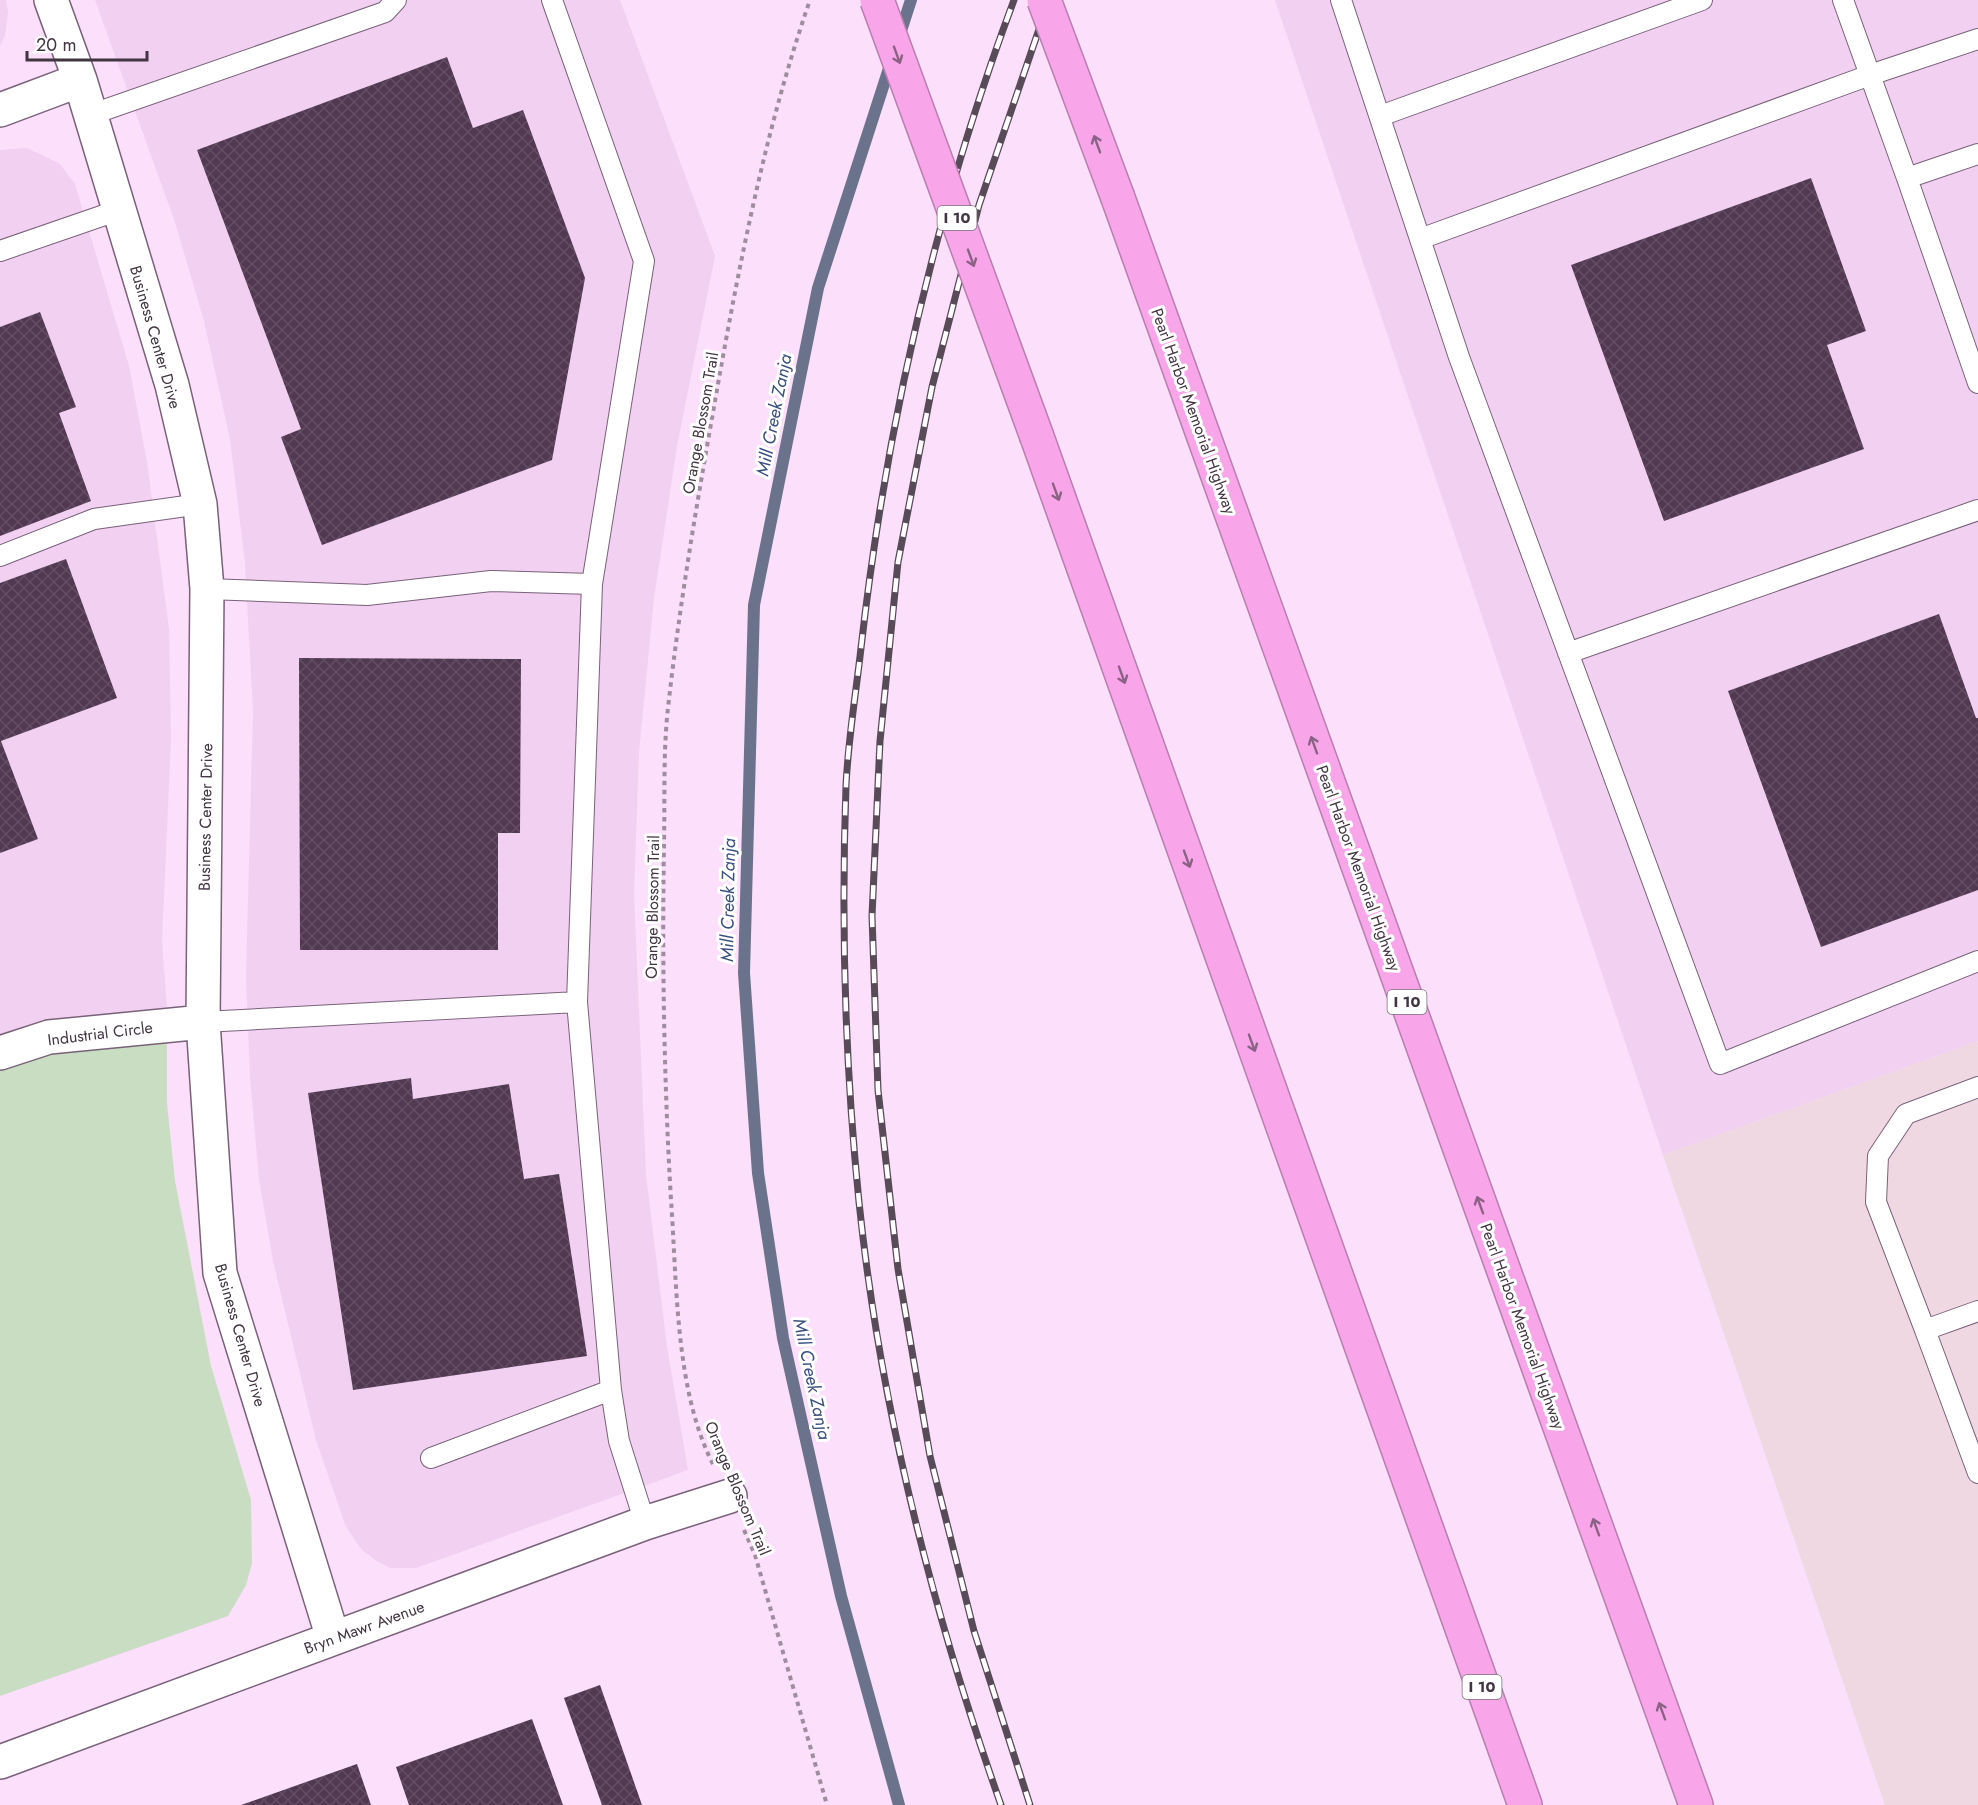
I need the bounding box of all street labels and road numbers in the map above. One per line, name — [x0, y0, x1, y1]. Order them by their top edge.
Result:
road number: I 10 — [938, 206, 976, 230]
street label: Business Center Drive — [124, 263, 187, 411]
street label: Pearl Harbor Memorial Highway — [1145, 305, 1242, 518]
street label: Orange Blossom Trail — [677, 350, 724, 496]
street label: Business Center Drive — [193, 743, 218, 891]
street label: Pearl Harbor Memorial Highway — [1310, 762, 1407, 975]
street label: Orange Blossom Trail — [640, 835, 665, 979]
road number: I 10 — [1388, 990, 1426, 1014]
street label: Industrial Circle — [46, 1016, 154, 1051]
street label: Pearl Harbor Memorial Highway — [1474, 1220, 1571, 1433]
street label: Business Center Drive — [209, 1261, 272, 1409]
street label: Orange Blossom Trail — [699, 1418, 776, 1559]
street label: Bryn Mawr Avenue — [301, 1595, 428, 1660]
road number: I 10 — [1462, 1675, 1502, 1699]

